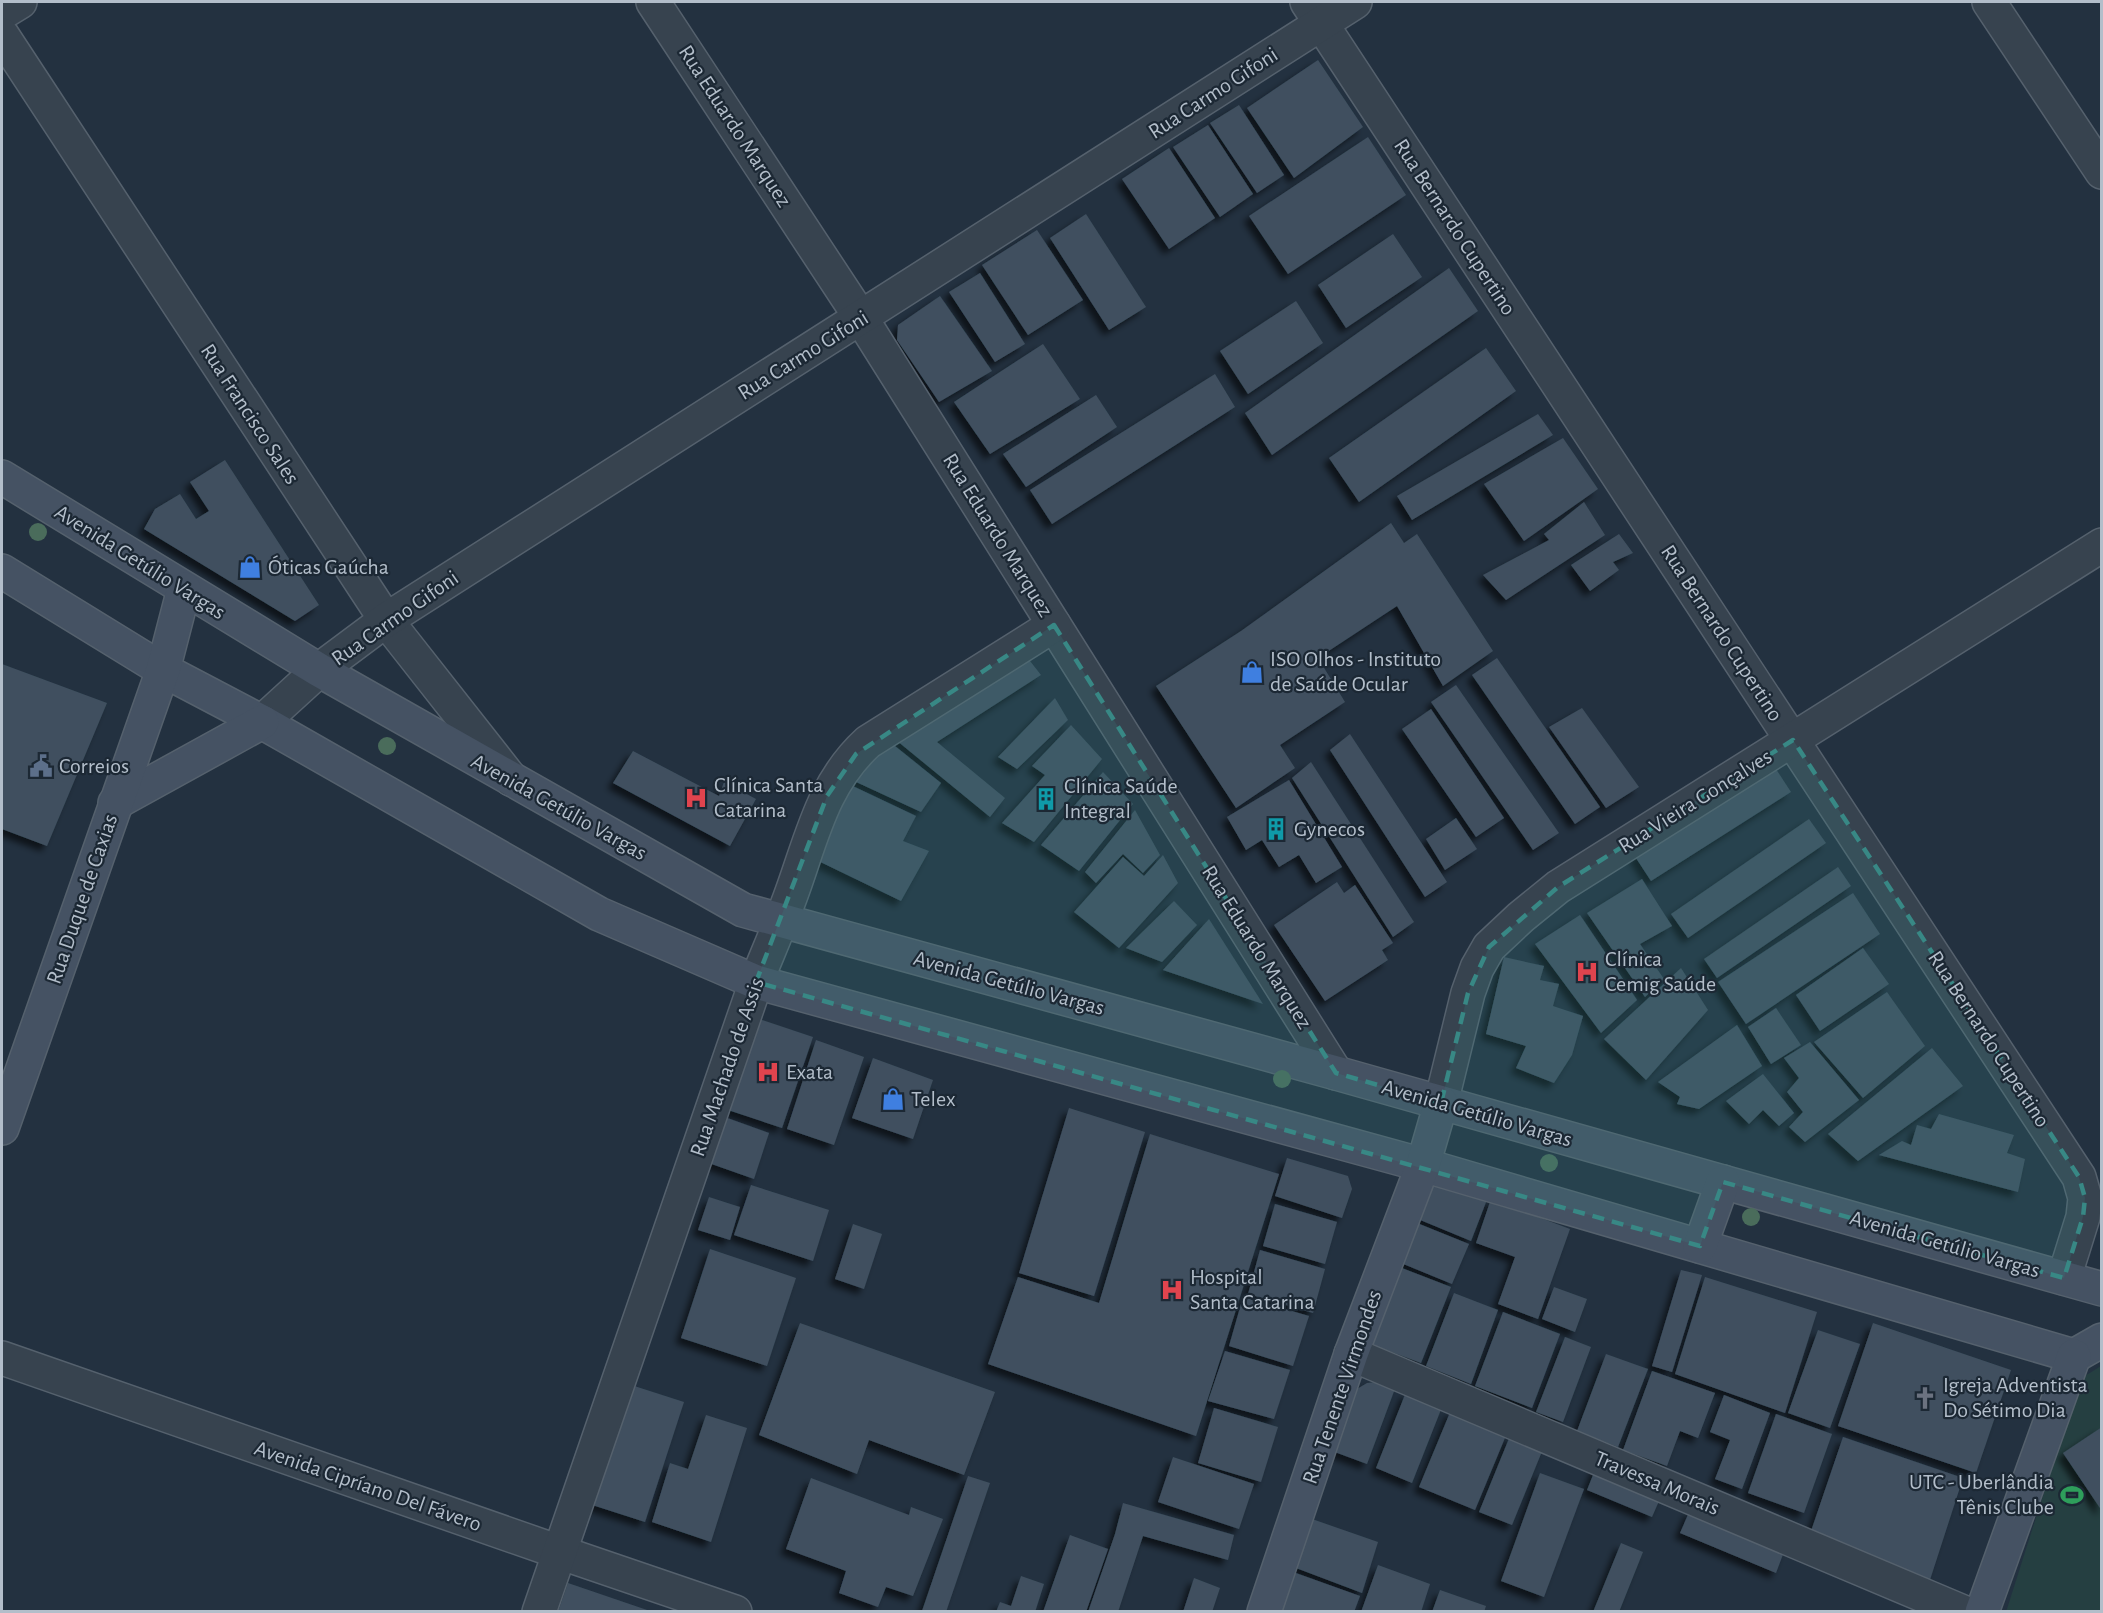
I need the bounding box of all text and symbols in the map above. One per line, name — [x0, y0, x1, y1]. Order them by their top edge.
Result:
street label: Rua Eduardo Marquez — [675, 41, 795, 211]
street label: Rua Carmo Gifoni — [1144, 43, 1282, 143]
street label: Rua Bernardo Cupertino — [1390, 135, 1520, 319]
street label: Rua Carmo Gifoni — [734, 306, 872, 404]
street label: Rua Francisco Sales — [197, 340, 303, 488]
street label: Rua Eduardo Marquez — [939, 449, 1057, 621]
street label: Avenida Getúlio Vargas — [51, 501, 229, 623]
street label: Rua Bernardo Cupertino — [1657, 541, 1787, 725]
shop icon: Óticas Gaúcha — [237, 554, 263, 580]
place label: Óticas Gaúcha — [268, 555, 389, 578]
street label: Rua Carmo Gifoni — [328, 566, 462, 670]
place label: ISO Olhos - Instituto de Saúde Ocular — [1270, 648, 1441, 695]
shop icon: ISO Olhos - Instituto de Saúde Ocular — [1239, 659, 1265, 685]
street label: Rua Vieira Gonçalves — [1614, 745, 1776, 857]
street label: Avenida Getúlio Vargas — [468, 750, 650, 864]
public building icon: Correios — [28, 753, 54, 779]
place label: Correios — [59, 755, 129, 777]
place label: Clínica Santa Catarina — [714, 774, 823, 821]
place label: Clínica Saúde Integral — [1064, 775, 1178, 822]
hospital icon: Clínica Santa Catarina — [683, 785, 709, 811]
building icon: Clínica Saúde Integral — [1033, 786, 1059, 812]
street label: Rua Duque de Caxias — [43, 811, 121, 987]
building icon: Gynecos — [1263, 816, 1289, 842]
place label: Gynecos — [1294, 818, 1365, 840]
street label: Rua Eduardo Marquez — [1198, 861, 1316, 1033]
street label: Avenida Getúlio Vargas — [911, 947, 1107, 1019]
street label: Rua Bernardo Cupertino — [1924, 947, 2054, 1131]
place label: Clínica Cemig Saúde — [1605, 948, 1716, 995]
hospital icon: Clínica Cemig Saúde — [1574, 959, 1600, 985]
street label: Rua Machado de Assis — [686, 975, 768, 1159]
hospital icon: Exata — [755, 1059, 781, 1085]
place label: Exata — [786, 1061, 833, 1083]
street label: Avenida Getúlio Vargas — [1379, 1075, 1575, 1151]
shop icon: Telex — [880, 1086, 906, 1112]
place label: Telex — [911, 1088, 956, 1110]
street label: Avenida Getúlio Vargas — [1847, 1206, 2043, 1282]
place label: Hospital Santa Catarina — [1190, 1266, 1315, 1313]
hospital icon: Hospital Santa Catarina — [1159, 1277, 1185, 1303]
street label: Rua Tenente Virmondes — [1298, 1287, 1386, 1487]
place label: Igreja Adventista Do Sétimo Dia — [1943, 1374, 2088, 1421]
church icon: Igreja Adventista Do Sétimo Dia — [1912, 1385, 1938, 1411]
street label: Avenida Cipríano Del Fávero — [252, 1437, 484, 1535]
street label: Travessa Morais — [1591, 1447, 1723, 1519]
place label: UTC - Uberlândia Tênis Clube — [1909, 1471, 2054, 1518]
sports icon: UTC - Uberlândia Tênis Clube — [2059, 1482, 2085, 1508]

